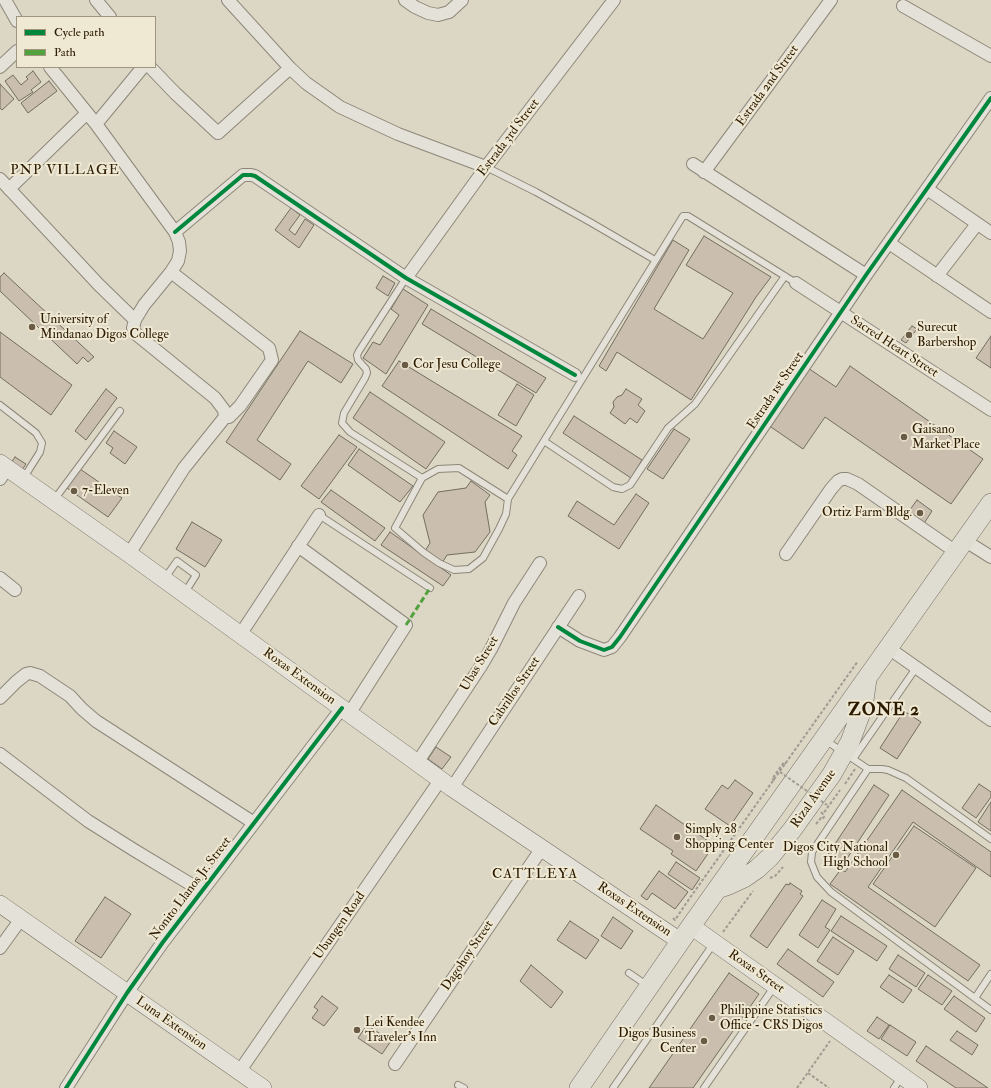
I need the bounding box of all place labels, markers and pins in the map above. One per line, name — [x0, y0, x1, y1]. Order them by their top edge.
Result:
place label: University of Mindanao Digos College — [40, 312, 169, 343]
place label: Surecut Barbershop — [917, 320, 976, 351]
marker: University of Mindanao Digos College — [27, 322, 37, 332]
marker: Surecut Barbershop — [904, 330, 914, 340]
place label: Cor Jesu College — [413, 357, 500, 373]
marker: Cor Jesu College — [400, 360, 410, 370]
place label: Gaisano Market Place — [912, 422, 980, 453]
marker: Gaisano Market Place — [899, 432, 909, 442]
place label: 7-Eleven — [82, 483, 129, 499]
marker: 7-Eleven — [69, 486, 79, 496]
place label: Ortiz Farm Bldg. — [822, 505, 912, 521]
marker: Ortiz Farm Bldg. — [915, 508, 925, 518]
place label: Simply 28 Shopping Center — [685, 822, 774, 853]
marker: Simply 28 Shopping Center — [672, 832, 682, 842]
place label: Digos City National High School — [783, 840, 888, 871]
marker: Digos City National High School — [891, 850, 901, 860]
place label: Philippine Statistics Office - CRS Digos — [720, 1003, 823, 1034]
marker: Philippine Statistics Office - CRS Digos — [707, 1013, 717, 1023]
place label: Lei Kendee Traveler's Inn — [365, 1015, 437, 1046]
marker: Lei Kendee Traveler's Inn — [352, 1025, 362, 1035]
place label: Digos Business Center — [618, 1026, 696, 1057]
marker: Digos Business Center — [699, 1036, 709, 1046]

